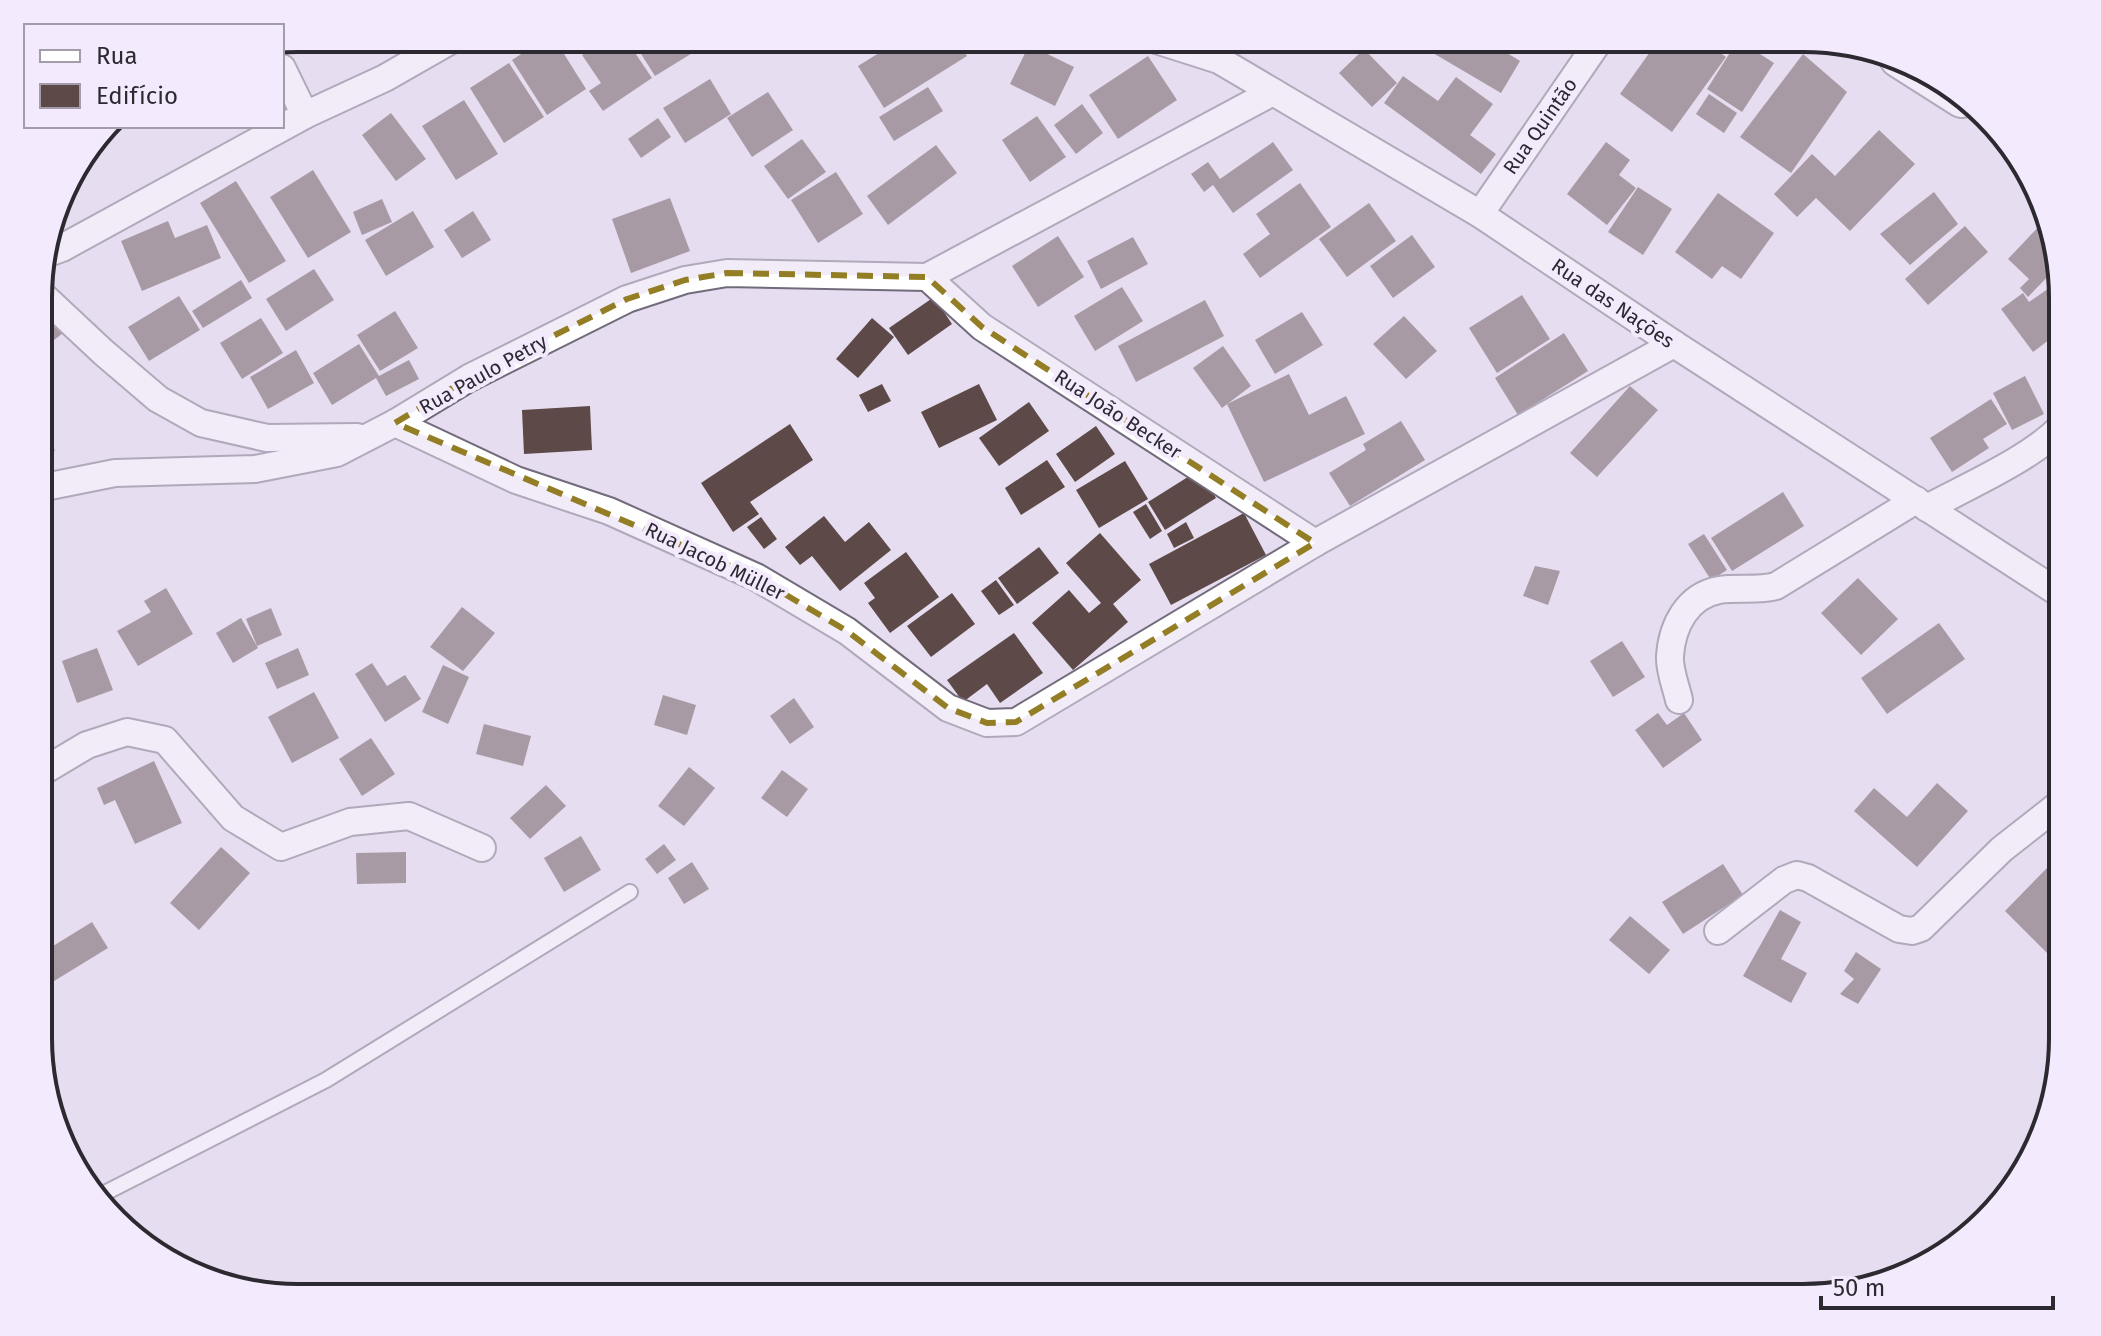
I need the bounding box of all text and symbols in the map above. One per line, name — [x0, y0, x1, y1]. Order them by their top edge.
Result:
legend — [24, 24, 284, 128]
text: Rua — [96, 42, 138, 70]
street label: Rua Quintão — [1498, 73, 1582, 179]
text: Edifício — [96, 82, 178, 110]
street label: Rua das Nações — [1547, 253, 1679, 354]
street label: Rua Paulo Petry — [415, 329, 551, 419]
street label: Rua João Becker — [1050, 364, 1186, 464]
street label: Rua Jacob Müller — [641, 517, 789, 605]
scale bar — [1821, 1260, 2053, 1310]
text: 50 m — [1833, 1274, 1885, 1302]

